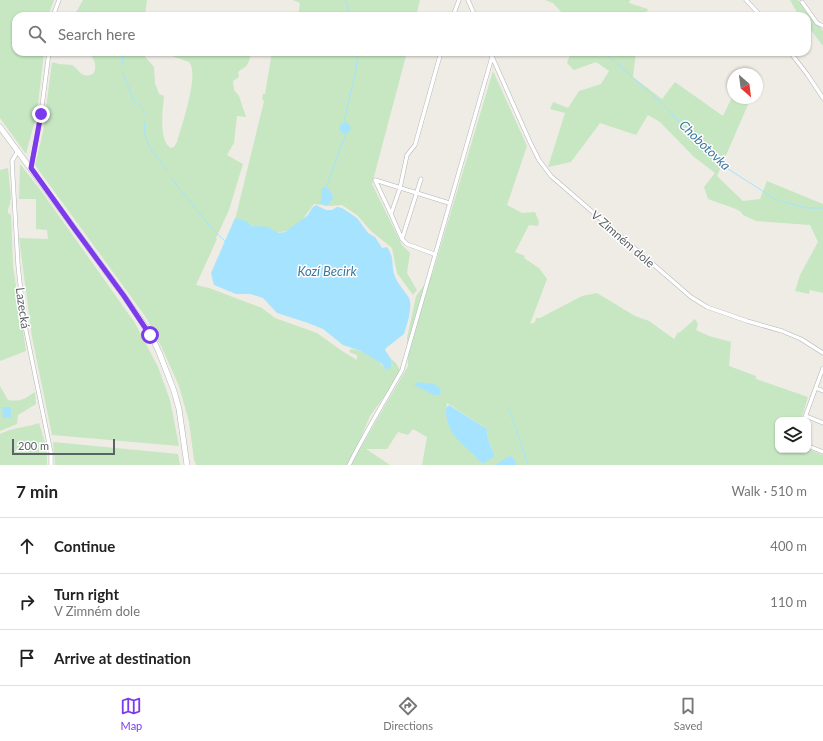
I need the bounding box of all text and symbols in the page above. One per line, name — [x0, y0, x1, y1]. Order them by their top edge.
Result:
search box — [12, 12, 811, 56]
icon: search — [26, 23, 48, 45]
text: Search here — [58, 25, 135, 43]
north arrow — [727, 68, 763, 104]
route end — [32, 105, 50, 123]
water label: Chobotovka — [676, 117, 734, 174]
street label: V Zimném dole — [588, 207, 658, 271]
water label: Kozí Becirk — [297, 263, 357, 279]
street label: Lazecká — [13, 286, 33, 330]
route start — [141, 326, 159, 344]
map controls — [775, 417, 811, 453]
button: layers — [775, 417, 811, 453]
scale bar — [12, 437, 115, 456]
text: 200 m — [18, 439, 49, 452]
text: 7 min — [16, 481, 58, 502]
text: Walk · 510 m — [731, 483, 807, 499]
icon: ahead — [16, 535, 38, 557]
text: Continue — [54, 537, 115, 555]
text: 400 m — [770, 538, 807, 554]
text: Turn right — [54, 585, 119, 603]
icon: right — [16, 591, 38, 613]
text: 110 m — [770, 594, 807, 610]
text: V Zimném dole — [54, 603, 140, 619]
icon: arrive — [16, 647, 38, 669]
text: Arrive at destination — [54, 649, 191, 667]
tab: Map — [120, 695, 142, 732]
tab: Directions — [383, 695, 433, 732]
tab: Saved — [674, 695, 703, 732]

